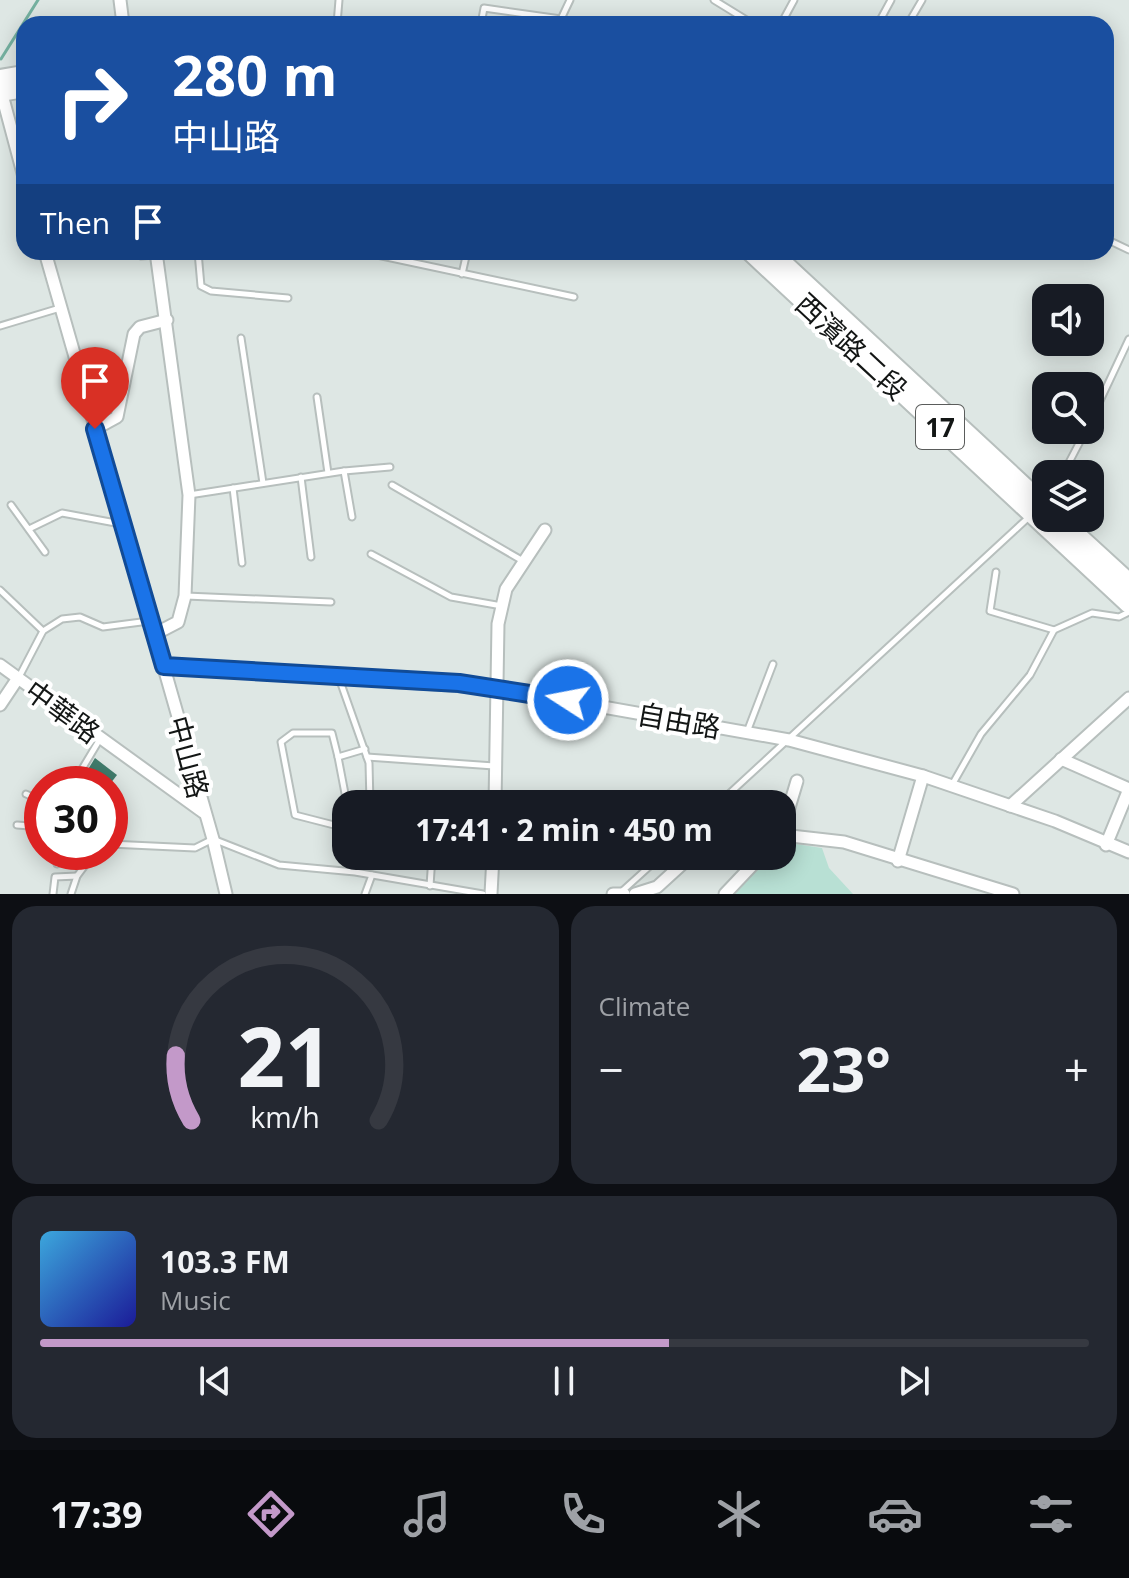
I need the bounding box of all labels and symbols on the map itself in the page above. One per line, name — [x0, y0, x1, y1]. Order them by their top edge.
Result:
street label: 西濱路二段 — [788, 284, 916, 408]
pin — [61, 347, 129, 429]
road number: 17 — [916, 405, 964, 449]
position arrow — [526, 658, 610, 742]
street label: 中華路 — [18, 671, 108, 751]
street label: 自由路 — [634, 694, 724, 746]
street label: 中山路 — [160, 712, 218, 802]
speed limit sign: 30 — [24, 766, 128, 870]

